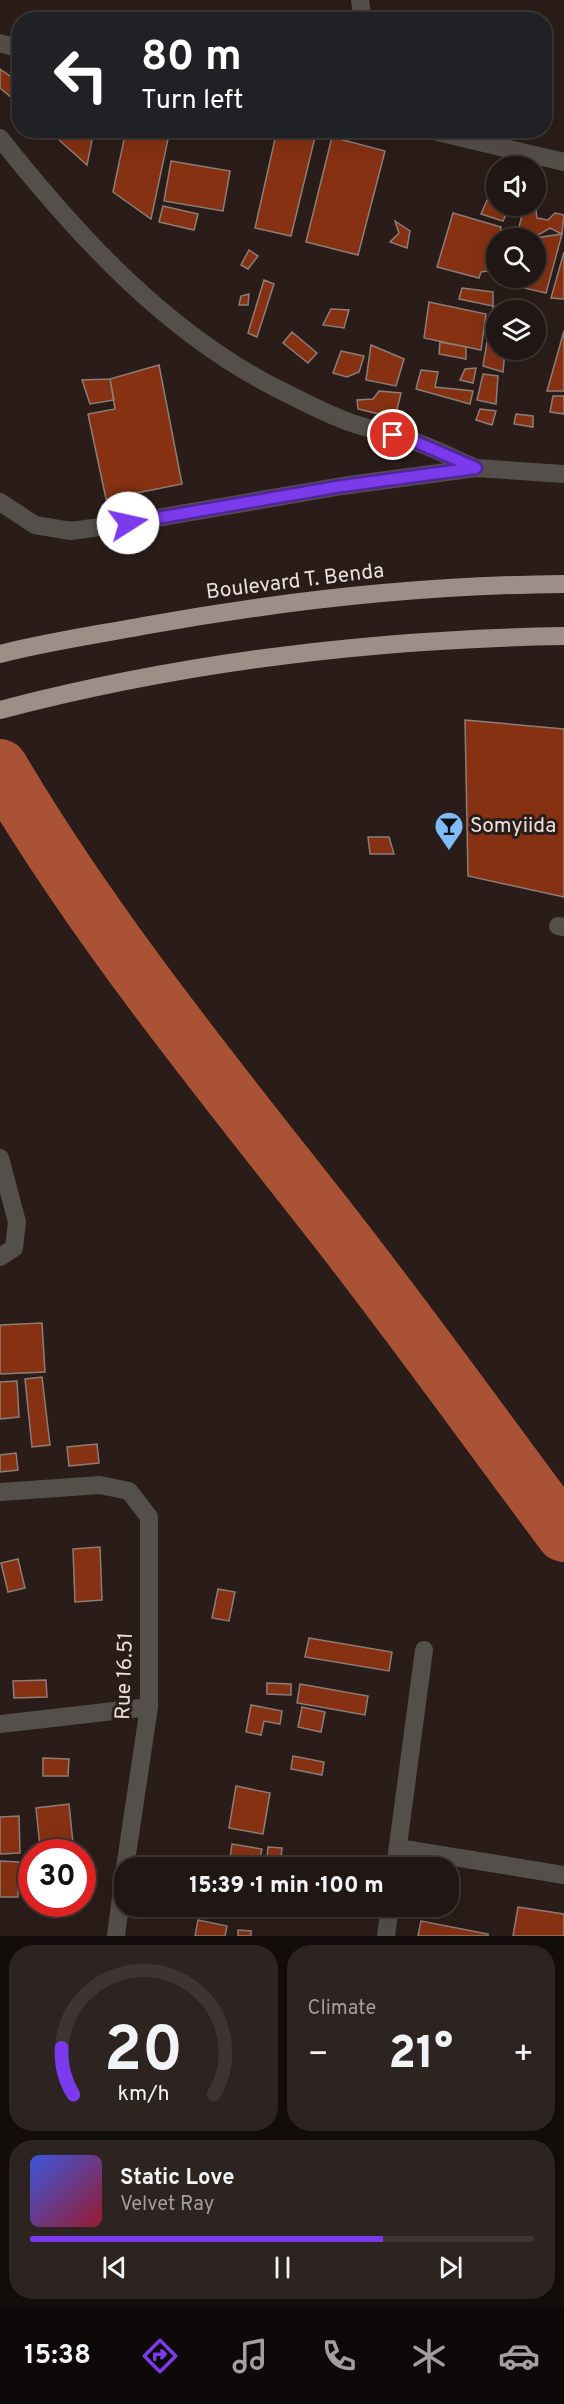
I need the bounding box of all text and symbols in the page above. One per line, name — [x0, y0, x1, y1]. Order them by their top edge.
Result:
text: 80 m — [141, 32, 242, 85]
icon: left — [42, 36, 120, 114]
text: Turn left — [141, 84, 243, 118]
map controls — [486, 156, 546, 360]
button: sound — [486, 156, 546, 216]
button: search — [486, 228, 546, 288]
button: layers — [486, 300, 546, 360]
pin — [367, 409, 418, 460]
icon: arrive — [376, 418, 409, 451]
position arrow — [96, 491, 160, 555]
street label: Boulevard T. Benda — [204, 558, 386, 606]
bar icon: Somyiida — [433, 810, 465, 852]
place label: Somyiida — [470, 813, 556, 840]
street label: Rue 16.51 — [110, 1632, 140, 1720]
speed limit sign: 30 — [18, 1839, 96, 1917]
text: 15:39 · 1 min · 100 m — [189, 1873, 384, 1900]
text: Climate — [308, 1996, 376, 2022]
text: 20 — [104, 2014, 183, 2093]
text: 21° — [388, 2027, 453, 2084]
text: − — [308, 2035, 329, 2077]
text: + — [513, 2035, 534, 2077]
text: km/h — [117, 2081, 169, 2108]
text: Static Love — [120, 2165, 234, 2192]
text: Velvet Ray — [120, 2192, 214, 2218]
icon: previous — [98, 2251, 131, 2284]
icon: pause — [266, 2251, 299, 2284]
icon: next — [434, 2251, 467, 2284]
icon: directions — [139, 2335, 181, 2377]
icon: music — [229, 2335, 271, 2377]
icon: phone — [318, 2335, 360, 2377]
icon: climate — [408, 2335, 450, 2377]
icon: car — [498, 2335, 540, 2377]
text: 15:38 — [24, 2339, 91, 2373]

